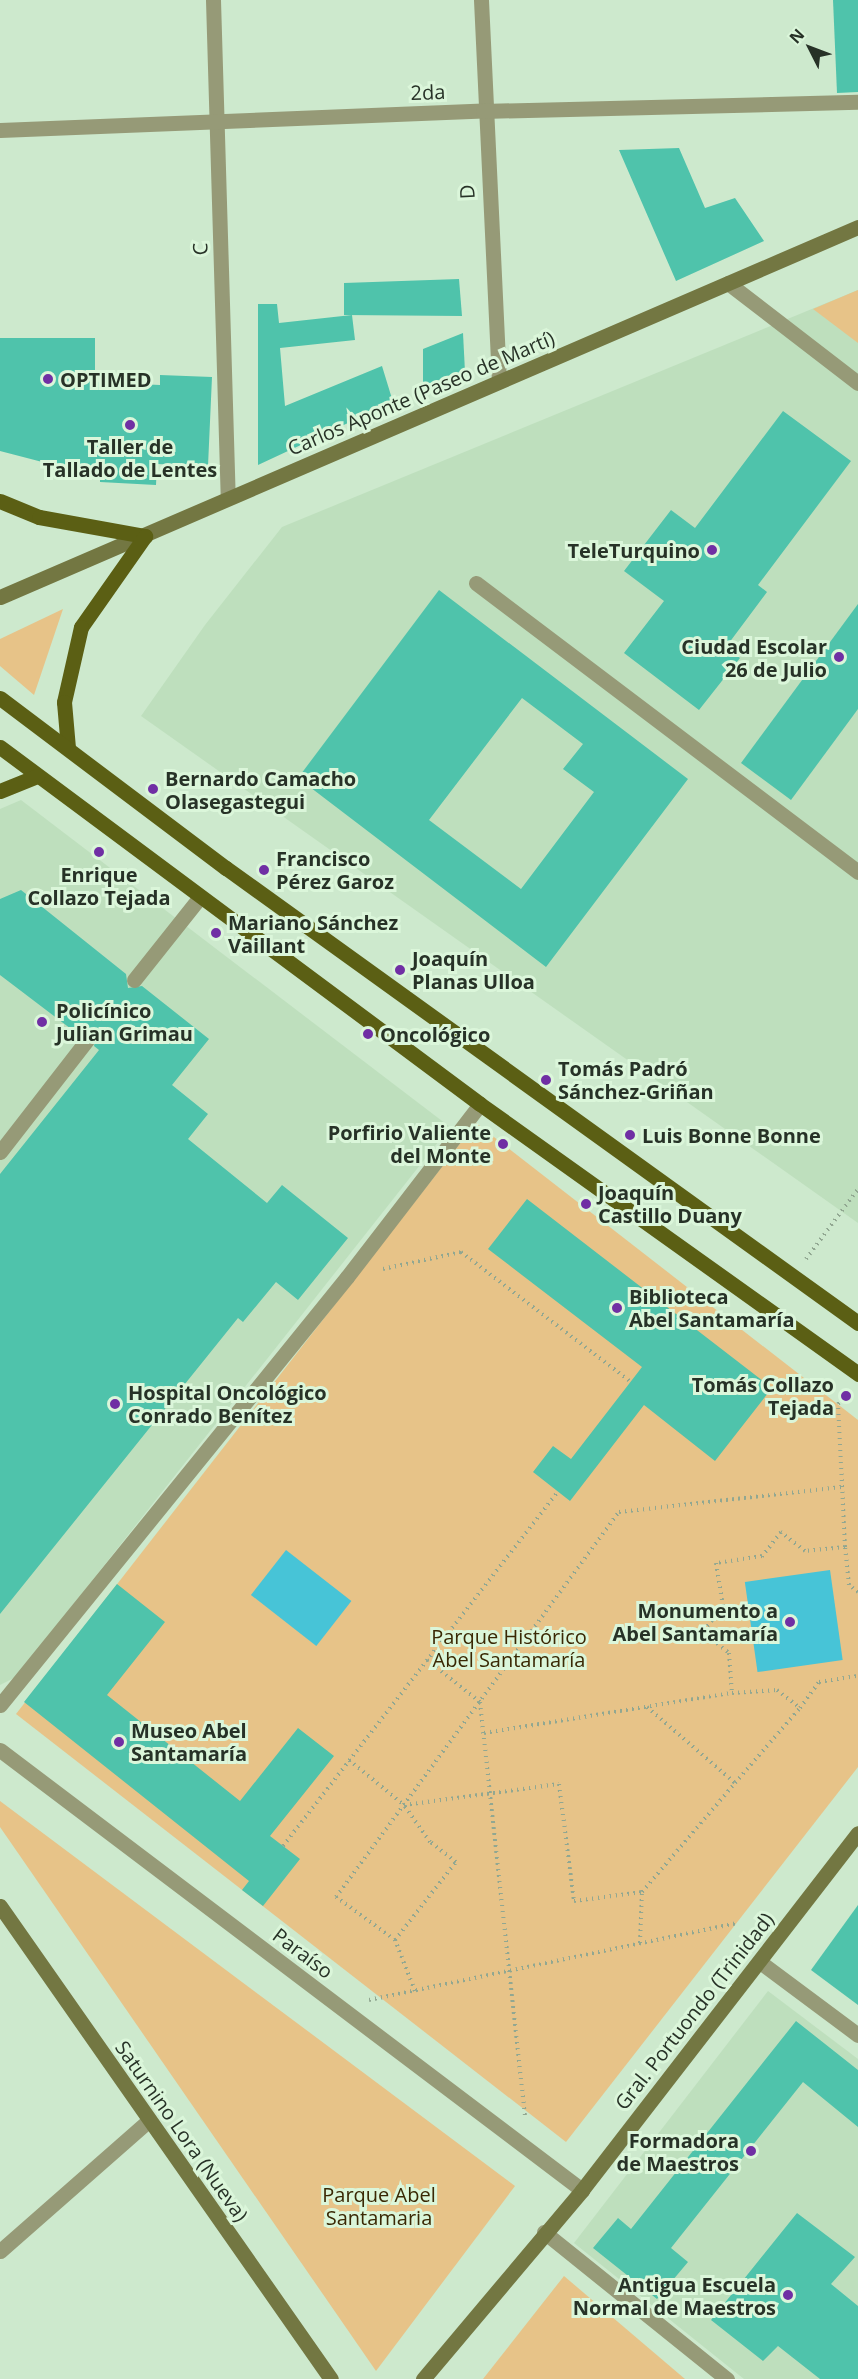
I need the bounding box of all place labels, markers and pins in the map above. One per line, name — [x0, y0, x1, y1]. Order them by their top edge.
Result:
place label: OPTIMED — [60, 367, 152, 391]
marker: OPTIMED — [41, 372, 55, 386]
marker: Taller de Tallado de Lentes — [123, 418, 137, 432]
place label: Taller de Tallado de Lentes — [43, 434, 217, 481]
place label: TeleTurquino — [567, 538, 700, 562]
marker: TeleTurquino — [705, 543, 719, 557]
place label: Ciudad Escolar 26 de Julio — [681, 634, 827, 681]
marker: Ciudad Escolar 26 de Julio — [832, 650, 846, 664]
place label: Bernardo Camacho Olasegastegui — [165, 766, 356, 813]
marker: Bernardo Camacho Olasegastegui — [146, 782, 160, 796]
marker: Enrique Collazo Tejada — [92, 845, 106, 859]
place label: Francisco Pérez Garoz — [276, 846, 394, 893]
place label: Enrique Collazo Tejada — [27, 862, 171, 909]
marker: Francisco Pérez Garoz — [257, 863, 271, 877]
place label: Mariano Sánchez Vaillant — [228, 910, 398, 957]
marker: Mariano Sánchez Vaillant — [209, 926, 223, 940]
place label: Joaquín Planas Ulloa — [412, 946, 535, 993]
marker: Joaquín Planas Ulloa — [393, 963, 407, 977]
place label: Policínico Julian Grimau — [56, 999, 193, 1046]
marker: Policínico Julian Grimau — [33, 1013, 51, 1031]
place label: Oncológico — [380, 1022, 490, 1046]
marker: Oncológico — [361, 1027, 375, 1041]
place label: Tomás Padró Sánchez-Griñan — [558, 1056, 714, 1103]
marker: Tomás Padró Sánchez-Griñan — [539, 1073, 553, 1087]
place label: Porfirio Valiente del Monte — [328, 1120, 491, 1167]
place label: Luis Bonne Bonne — [642, 1123, 821, 1147]
marker: Luis Bonne Bonne — [623, 1128, 637, 1142]
marker: Porfirio Valiente del Monte — [496, 1137, 510, 1151]
place label: Joaquín Castillo Duany — [598, 1180, 742, 1227]
marker: Joaquín Castillo Duany — [579, 1197, 593, 1211]
place label: Biblioteca Abel Santamaría — [629, 1284, 795, 1331]
marker: Biblioteca Abel Santamaría — [610, 1301, 624, 1315]
place label: Tomás Collazo Tejada — [692, 1372, 834, 1419]
place label: Hospital Oncológico Conrado Benítez — [128, 1380, 327, 1427]
marker: Tomás Collazo Tejada — [839, 1389, 853, 1403]
marker: Hospital Oncológico Conrado Benítez — [106, 1395, 124, 1413]
place label: Monumento a Abel Santamaría — [612, 1598, 778, 1645]
marker: Monumento a Abel Santamaría — [783, 1615, 797, 1629]
place label: Museo Abel Santamaría — [131, 1718, 247, 1765]
marker: Museo Abel Santamaría — [112, 1735, 126, 1749]
place label: Formadora de Maestros — [617, 2128, 739, 2175]
marker: Formadora de Maestros — [744, 2144, 758, 2158]
place label: Antigua Escuela Normal de Maestros — [573, 2272, 776, 2319]
marker: Antigua Escuela Normal de Maestros — [781, 2288, 795, 2302]

